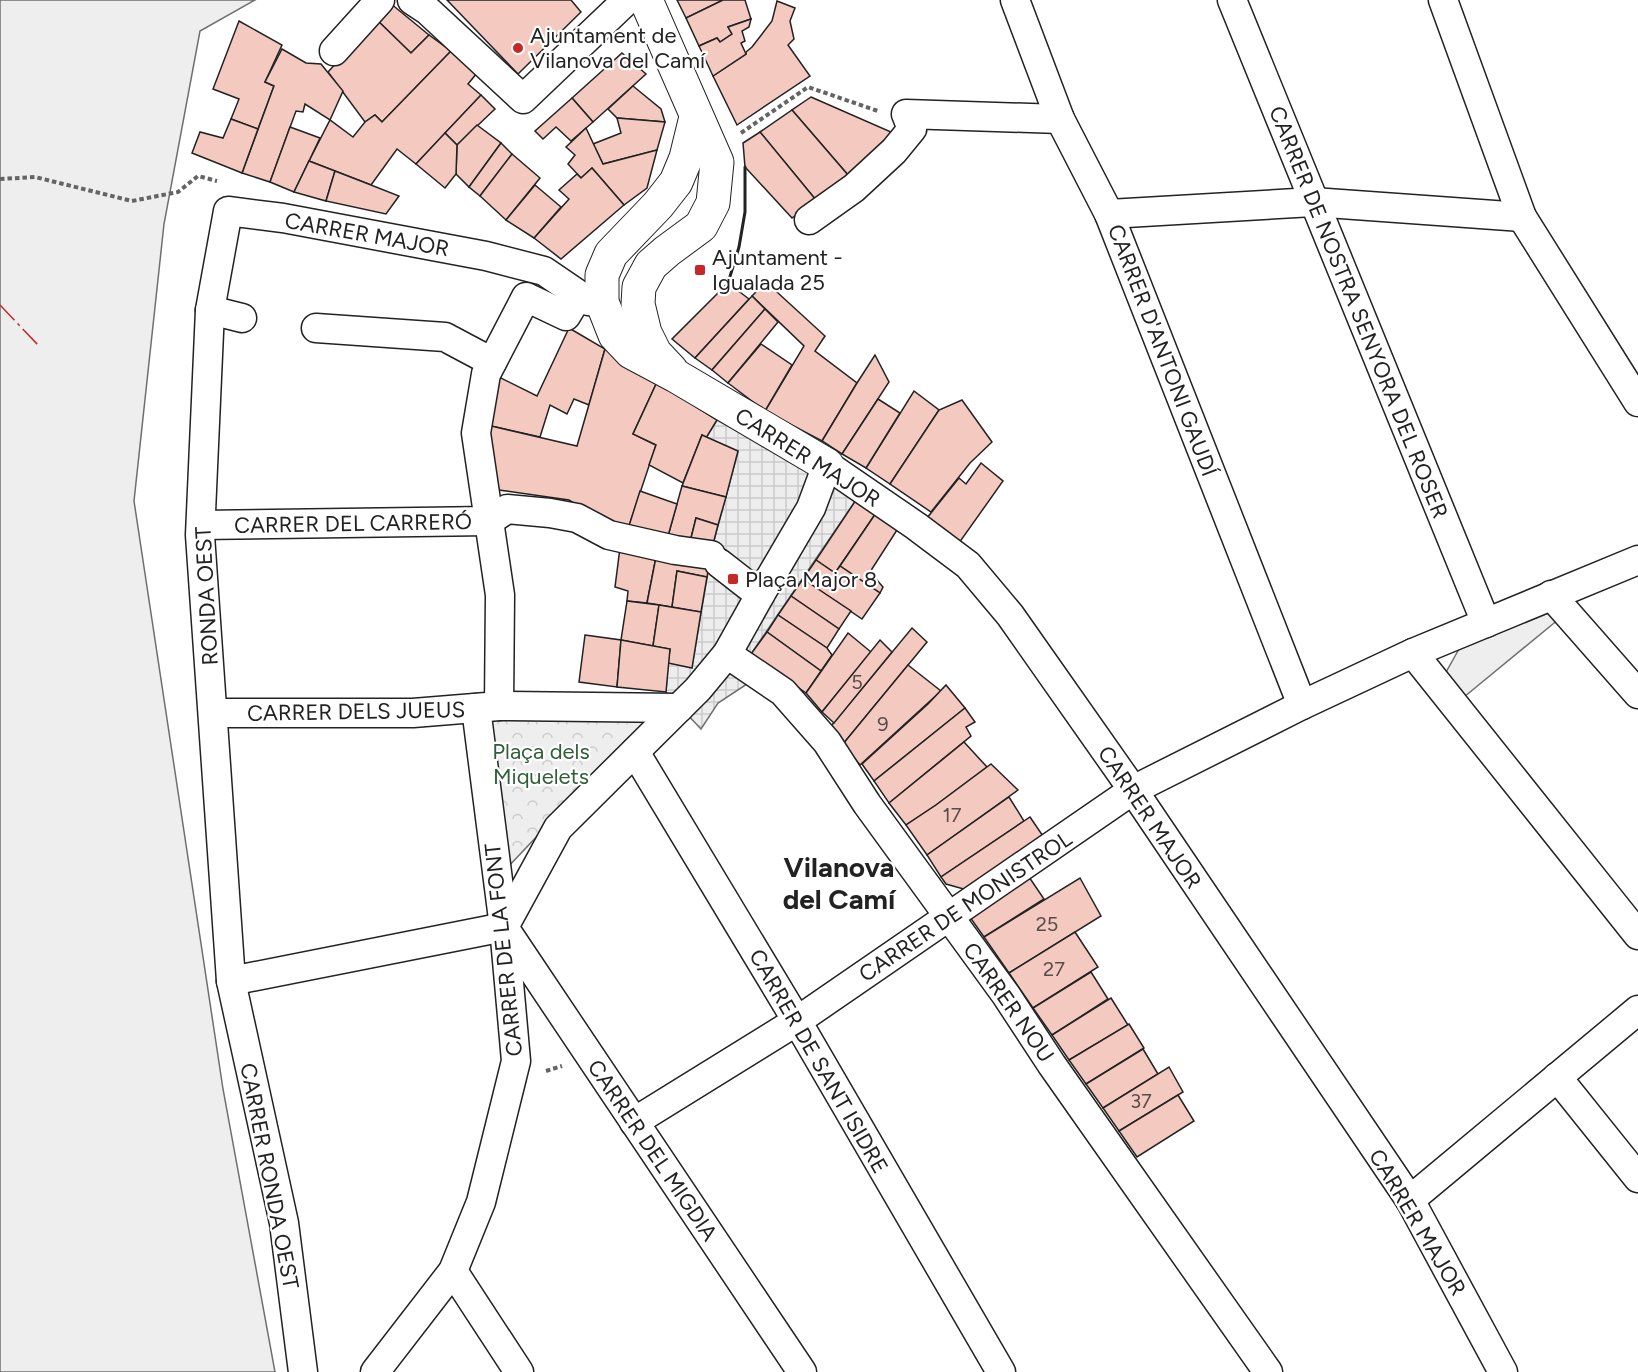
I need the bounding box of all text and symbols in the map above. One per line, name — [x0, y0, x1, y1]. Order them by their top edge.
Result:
place label: Ajuntament de Vilanova del Camí — [530, 22, 706, 74]
marker: Ajuntament de Vilanova del Camí — [511, 41, 525, 55]
street label: CARRER DE NOSTRA SENYORA DEL ROSER — [1263, 102, 1454, 522]
street label: CARRER MAJOR — [283, 207, 451, 262]
street label: CARRER D'ANTONI GAUDÍ — [1102, 220, 1223, 481]
place label: Ajuntament - Igualada 25 — [712, 244, 843, 296]
marker: Ajuntament - Igualada 25 — [693, 263, 707, 277]
street label: CARRER MAJOR — [730, 402, 885, 513]
street label: CARRER DEL CARRERÓ — [234, 508, 472, 539]
street label: RONDA OEST — [189, 526, 224, 666]
place label: Plaça Major 8 — [745, 566, 877, 593]
marker: Plaça Major 8 — [726, 572, 740, 586]
house number: 5 — [851, 670, 863, 694]
street label: CARRER DELS JUEUS — [247, 696, 465, 727]
house number: 9 — [877, 712, 889, 736]
park label: Plaça dels Miquelets — [492, 738, 590, 790]
street label: CARRER MAJOR — [1092, 741, 1207, 894]
house number: 17 — [943, 803, 962, 827]
street label: CARRER DE MONISTROL — [854, 825, 1077, 988]
street label: CARRER DE LA FONT — [479, 842, 528, 1058]
district label: Vilanova del Camí — [783, 850, 897, 916]
house number: 25 — [1036, 912, 1058, 936]
street label: CARRER NOU — [957, 937, 1060, 1067]
street label: CARRER DE SANT ISIDRE — [743, 944, 894, 1178]
house number: 27 — [1043, 957, 1065, 981]
street label: CARRER DEL MIGDIA — [582, 1054, 723, 1246]
street label: CARRER RONDA OEST — [234, 1061, 305, 1291]
house number: 37 — [1130, 1089, 1152, 1113]
street label: CARRER MAJOR — [1363, 1144, 1472, 1300]

